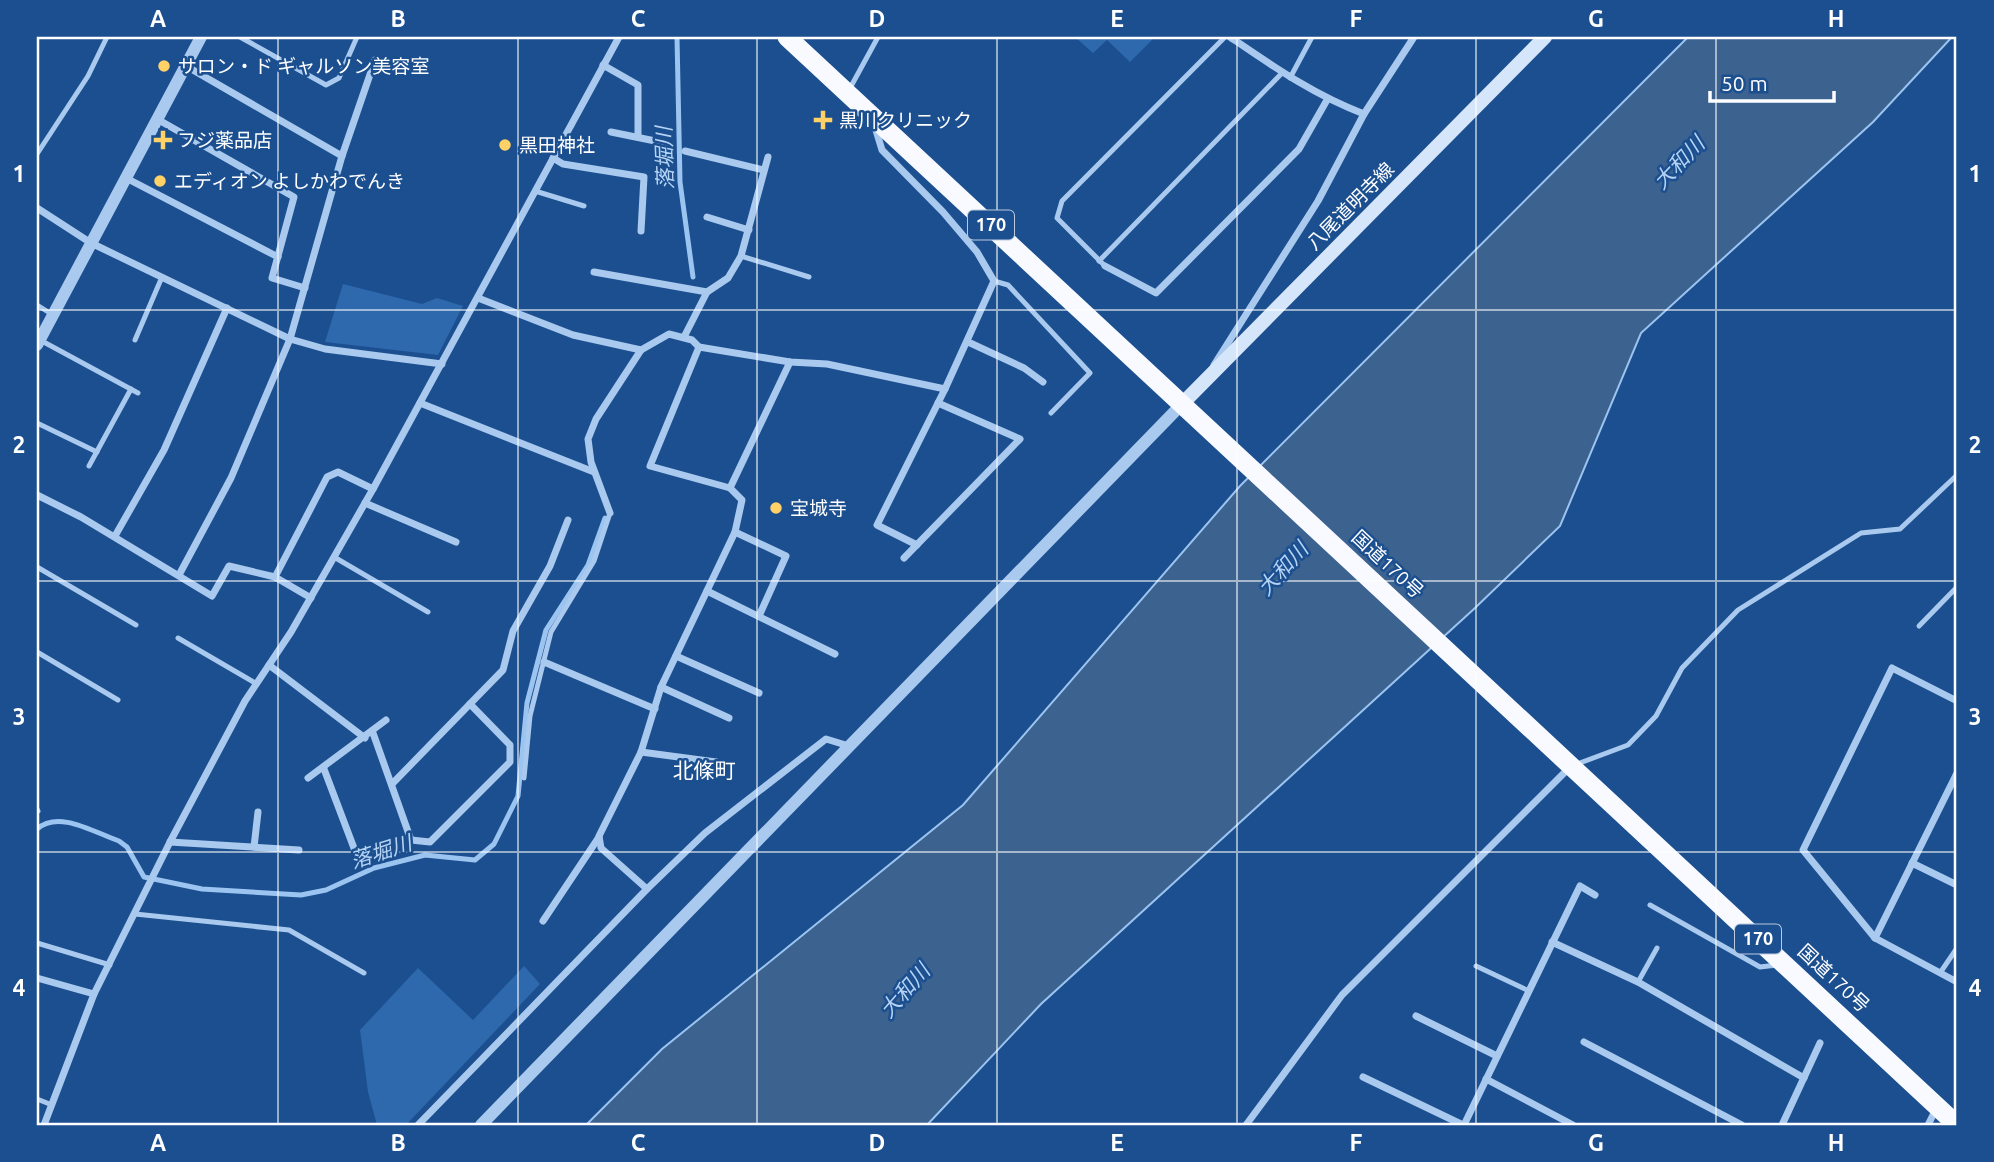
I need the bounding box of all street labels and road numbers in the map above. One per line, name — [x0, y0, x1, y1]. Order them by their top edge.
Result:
street label: 八尾道明寺線 — [1302, 158, 1398, 254]
road number: 170 — [968, 210, 1014, 240]
street label: 国道170号 — [1348, 526, 1428, 602]
road number: 170 — [1735, 924, 1781, 954]
street label: 国道170号 — [1794, 940, 1874, 1016]

